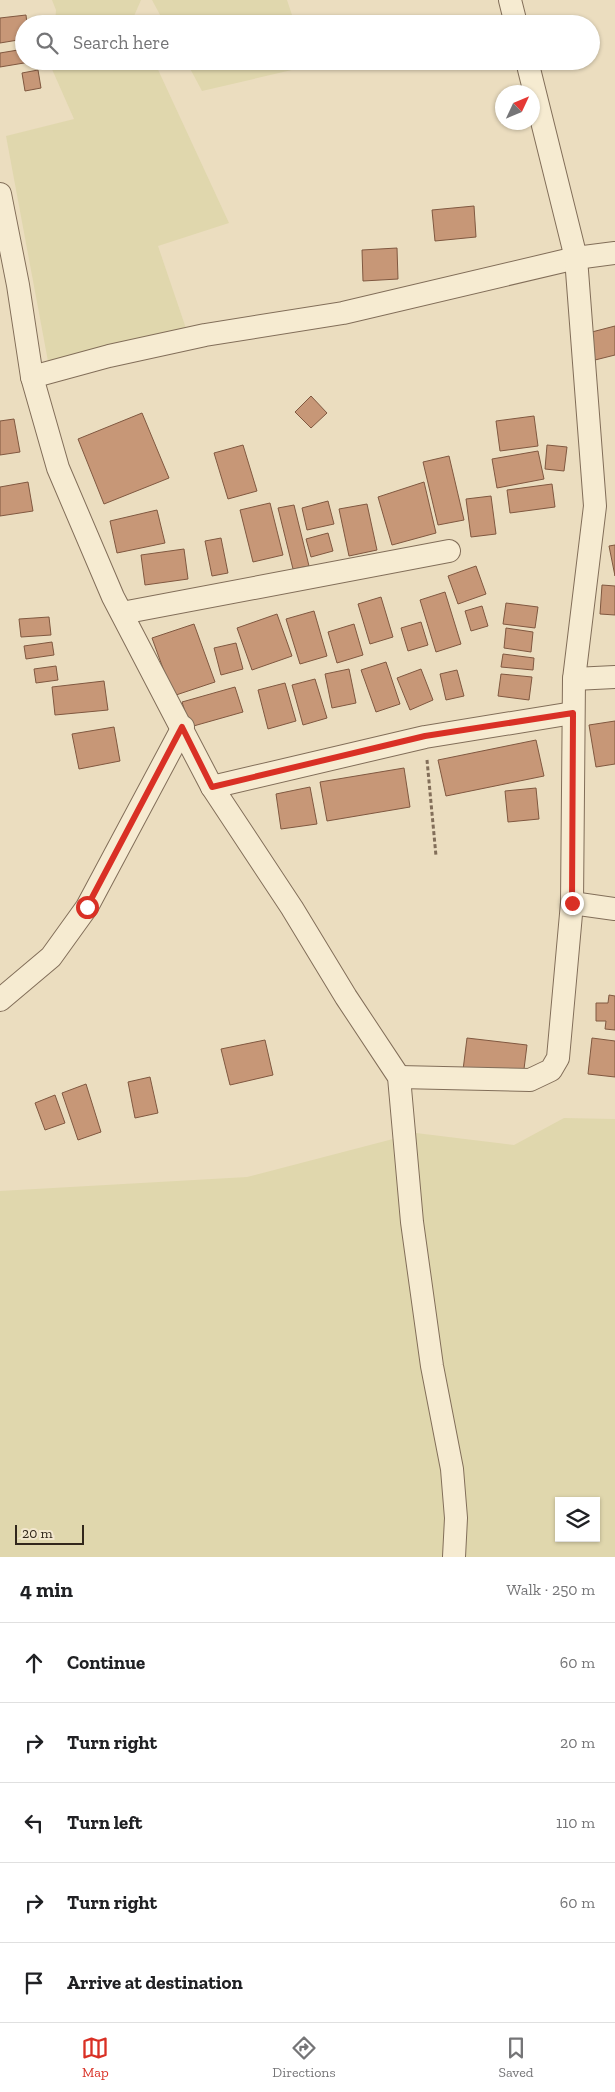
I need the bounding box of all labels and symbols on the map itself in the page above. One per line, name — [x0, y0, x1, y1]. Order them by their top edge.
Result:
north arrow — [495, 85, 540, 130]
route end — [561, 892, 584, 915]
route start — [76, 896, 99, 919]
scale bar — [15, 1522, 84, 1545]

